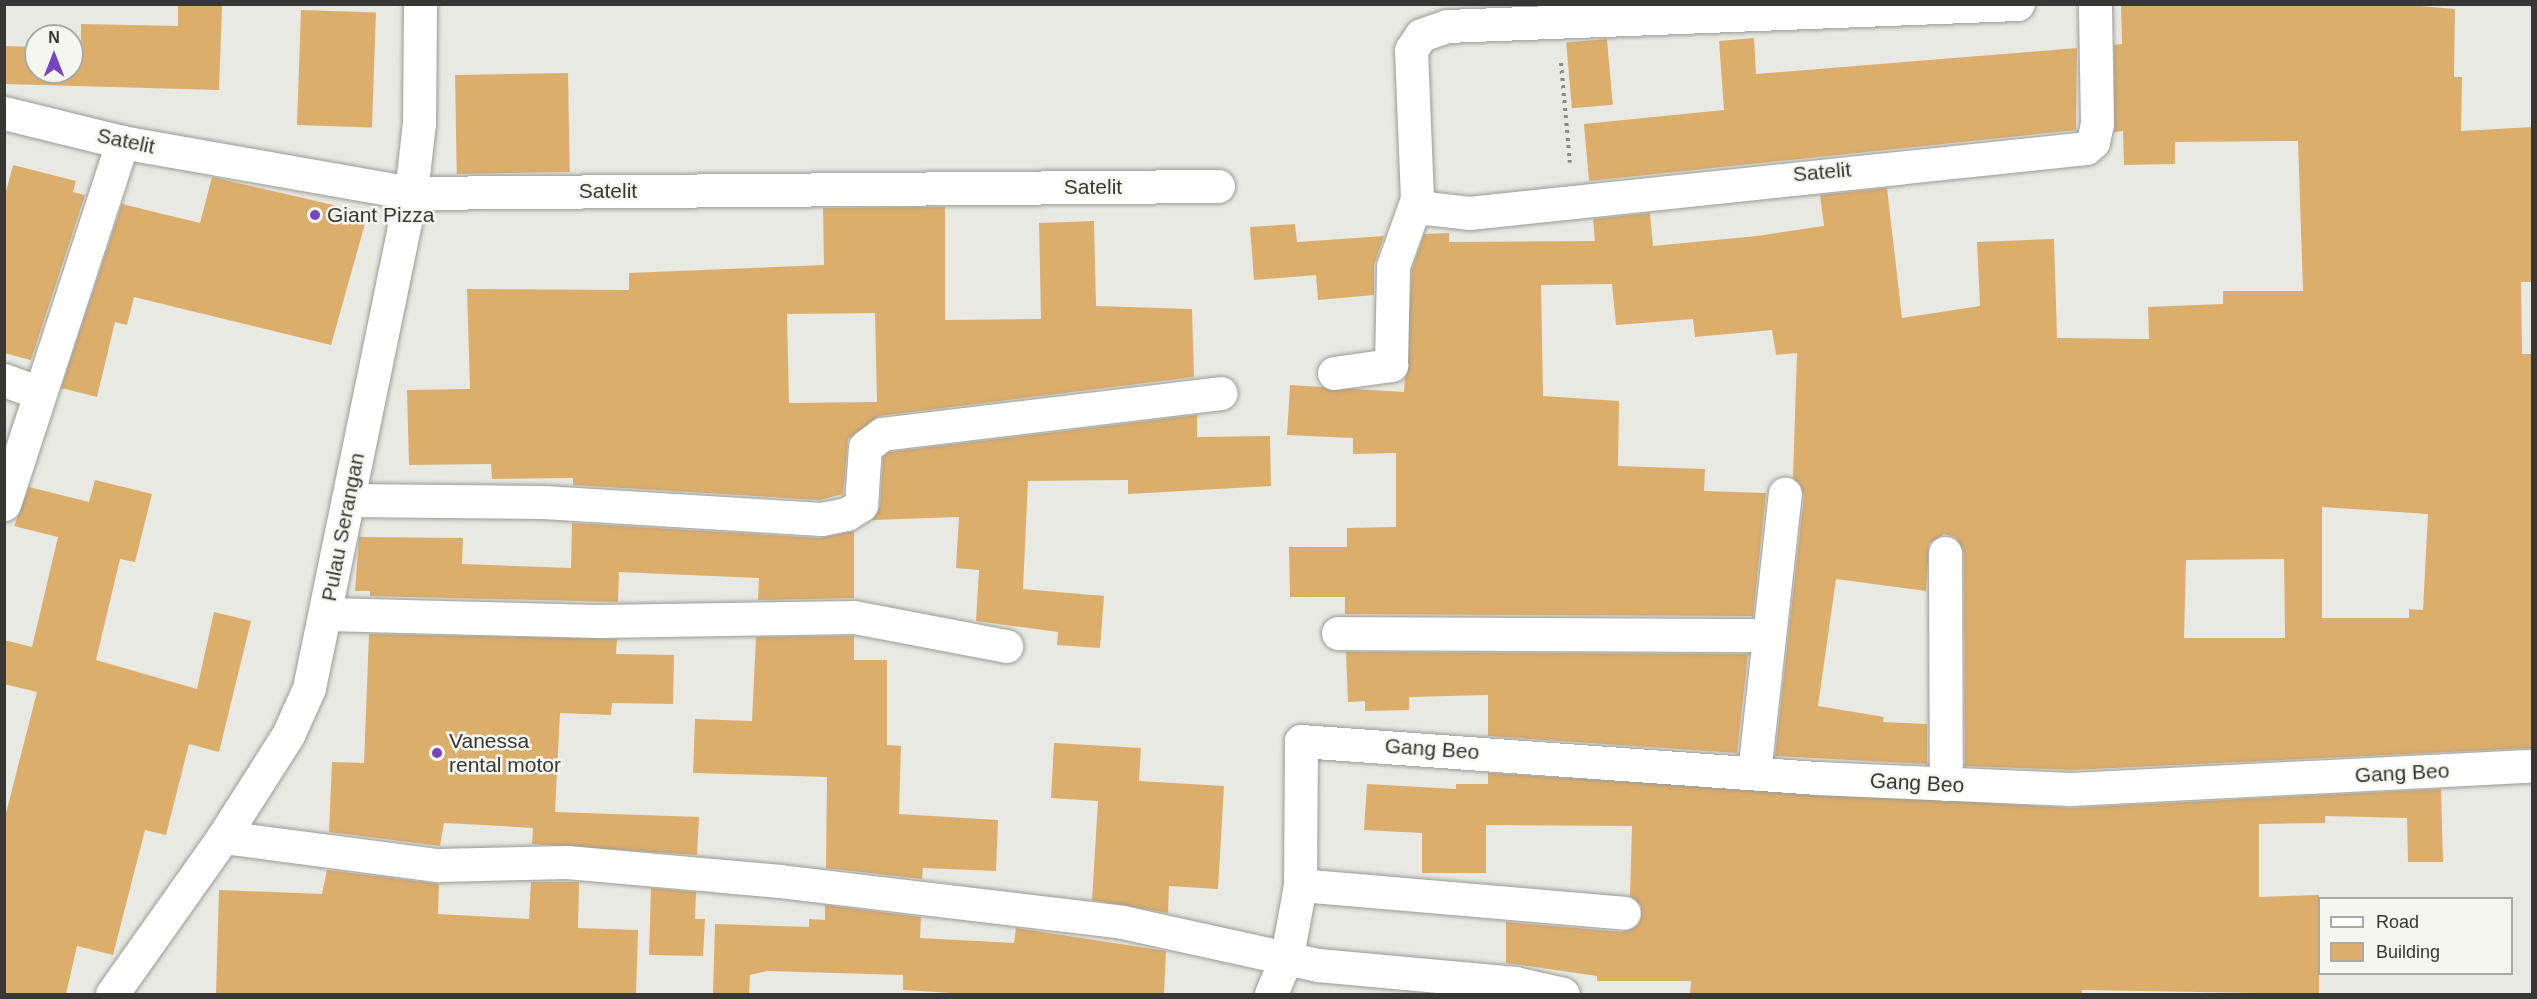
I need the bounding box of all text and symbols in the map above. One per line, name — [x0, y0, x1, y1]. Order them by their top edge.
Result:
north arrow — [24, 24, 84, 84]
text: N — [48, 29, 60, 46]
street label: Satelit — [95, 123, 157, 159]
street label: Satelit — [1792, 157, 1852, 187]
street label: Satelit — [1064, 174, 1122, 200]
street label: Satelit — [579, 178, 637, 204]
place label: Giant Pizza — [327, 202, 434, 228]
marker: Giant Pizza — [308, 208, 322, 222]
street label: Pulau Serangan — [316, 451, 370, 603]
place label: Vanessa rental motor — [449, 728, 561, 778]
street label: Gang Beo — [1384, 733, 1480, 765]
marker: Vanessa rental motor — [430, 746, 444, 760]
street label: Gang Beo — [2354, 758, 2450, 788]
street label: Gang Beo — [1869, 768, 1965, 798]
legend — [2318, 897, 2513, 975]
text: Road — [2376, 912, 2419, 932]
text: Building — [2376, 942, 2440, 962]

